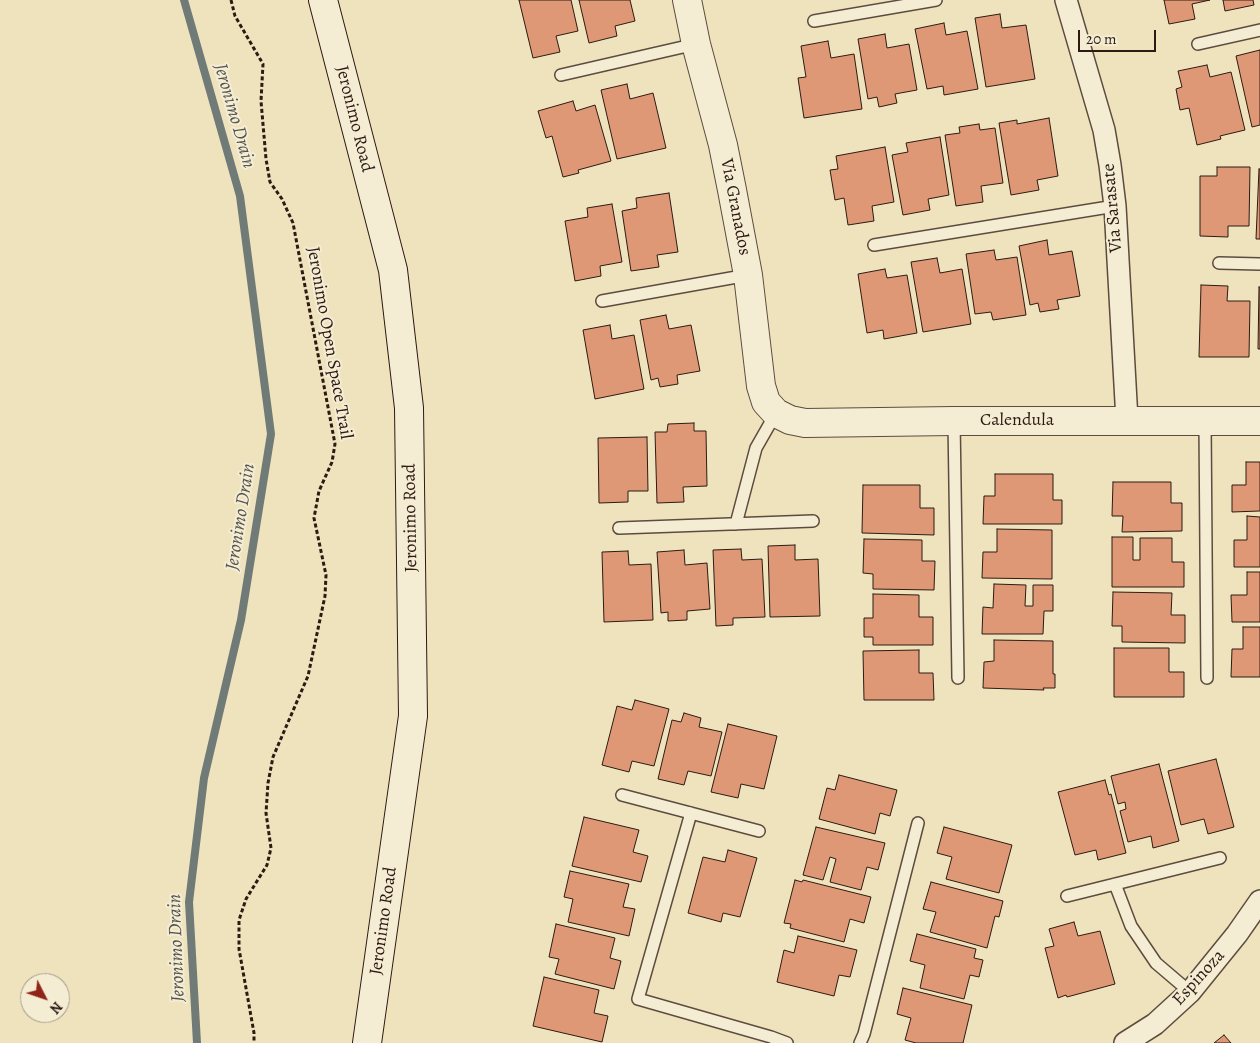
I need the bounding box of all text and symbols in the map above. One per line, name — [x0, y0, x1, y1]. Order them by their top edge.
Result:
scale bar — [1080, 20, 1158, 52]
text: 20 m — [1086, 29, 1117, 49]
water label: Jeronimo Drain — [208, 61, 260, 171]
street label: Jeronimo Road — [330, 64, 378, 174]
street label: Via Granados — [715, 157, 755, 257]
street label: Via Sarasate — [1098, 162, 1128, 254]
street label: Jeronimo Open Space Trail — [301, 245, 357, 441]
street label: Calendula — [980, 410, 1054, 432]
water label: Jeronimo Drain — [221, 462, 261, 572]
street label: Jeronimo Road — [399, 463, 423, 573]
street label: Jeronimo Road — [366, 866, 402, 976]
water label: Jeronimo Drain — [164, 894, 190, 1002]
street label: Espinoza — [1168, 946, 1230, 1010]
north arrow — [20, 973, 70, 1023]
text: N — [45, 997, 66, 1018]

